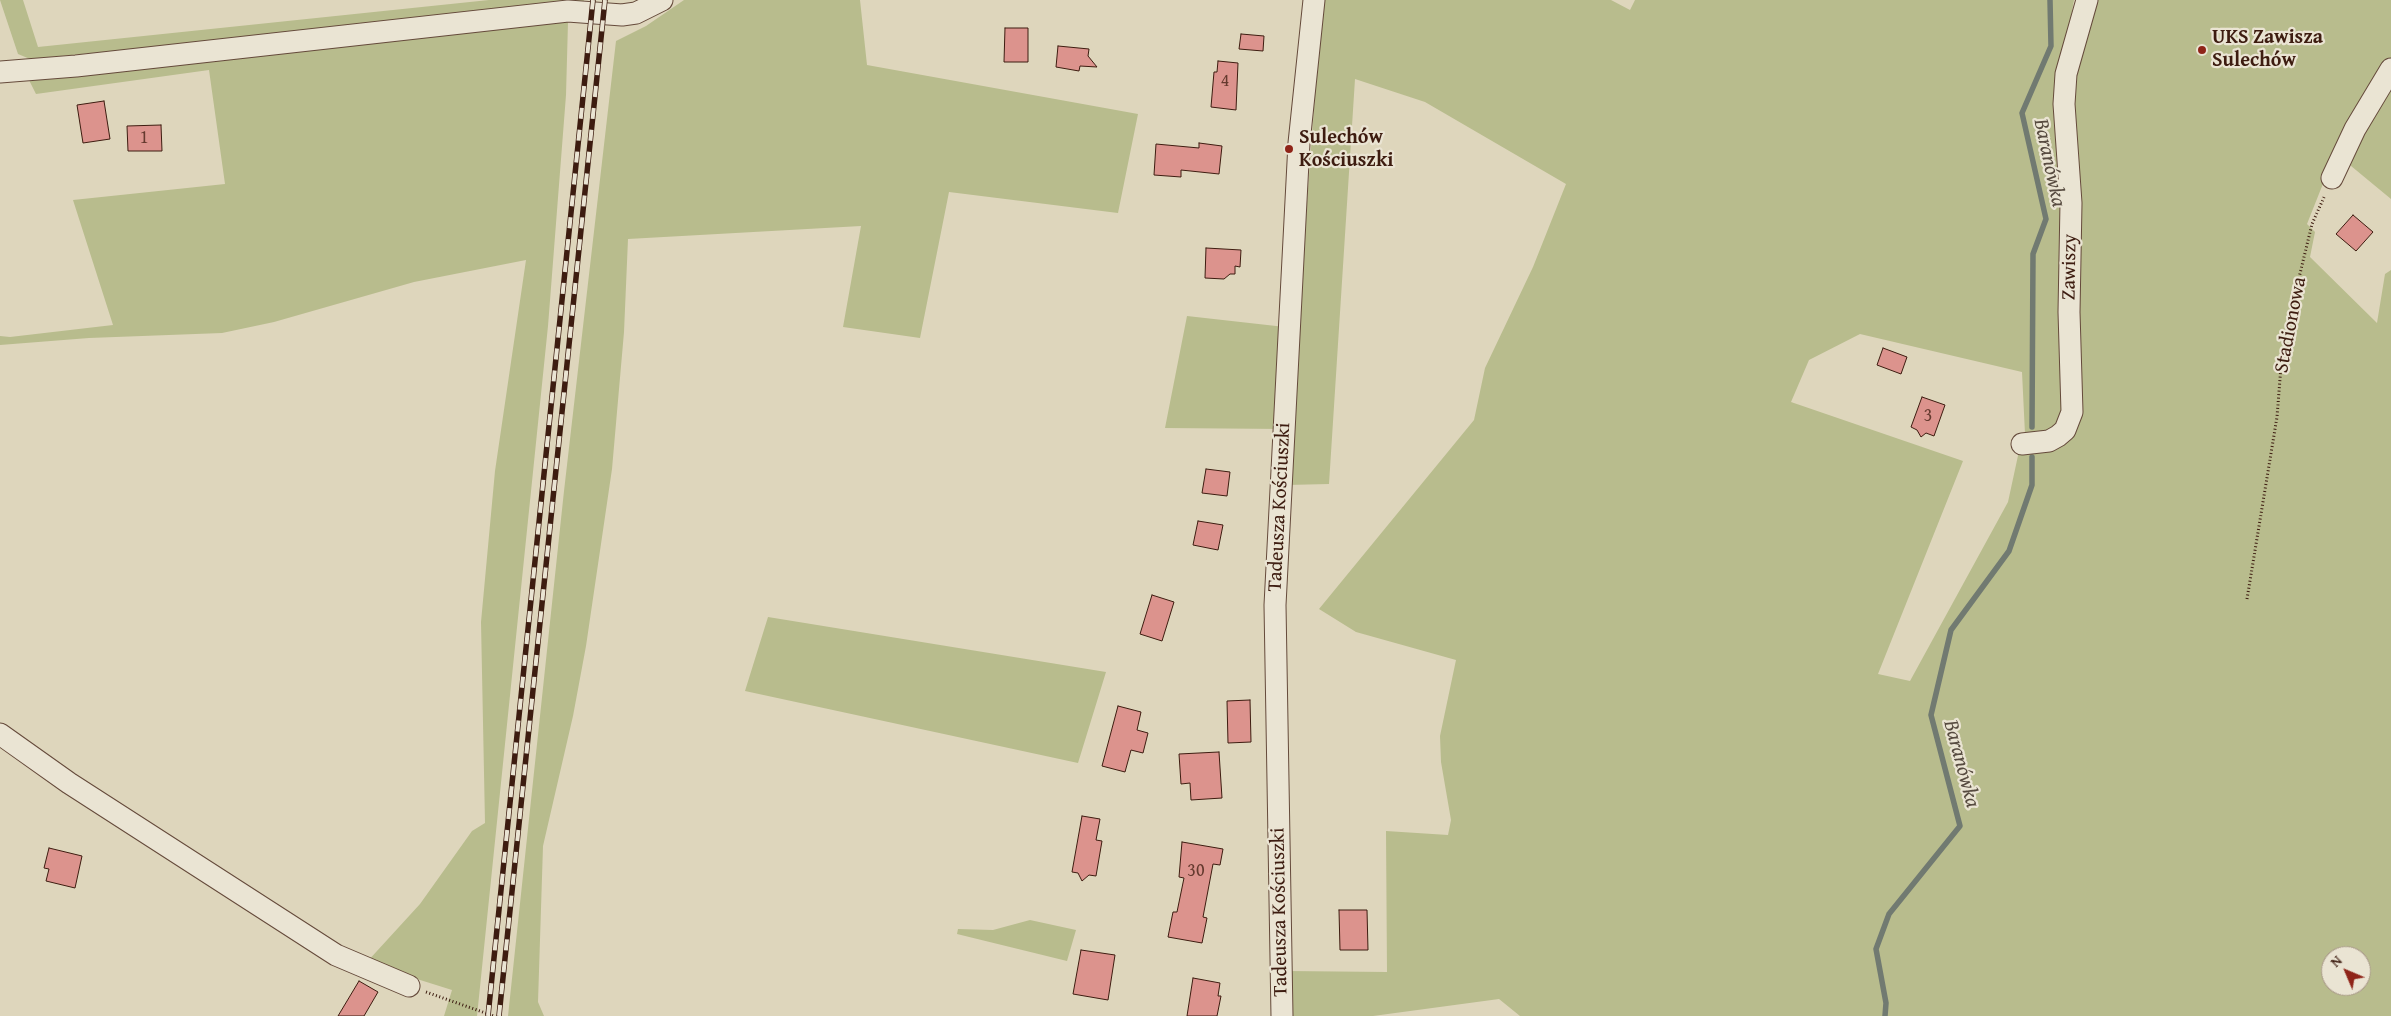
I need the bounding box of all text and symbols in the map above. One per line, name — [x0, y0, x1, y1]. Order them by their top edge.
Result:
place label: UKS Zawisza Sulechów — [2212, 26, 2323, 73]
marker: UKS Zawisza Sulechów — [2196, 44, 2208, 56]
house number: 4 — [1221, 70, 1229, 92]
water label: Baranówka — [2027, 117, 2071, 209]
place label: Sulechów Kościuszki — [1299, 126, 1393, 173]
house number: 1 — [140, 127, 148, 149]
marker: Sulechów Kościuszki — [1283, 143, 1295, 155]
street label: Zawiszy — [2057, 234, 2083, 300]
street label: Stadionowa — [2270, 275, 2312, 375]
house number: 3 — [1924, 405, 1932, 427]
street label: Tadeusza Kościuszki — [1264, 422, 1296, 592]
water label: Baranówka — [1937, 717, 1985, 811]
street label: Tadeusza Kościuszki — [1267, 827, 1293, 997]
house number: 30 — [1187, 860, 1205, 882]
north arrow — [2321, 946, 2371, 996]
text: N — [2326, 951, 2346, 971]

